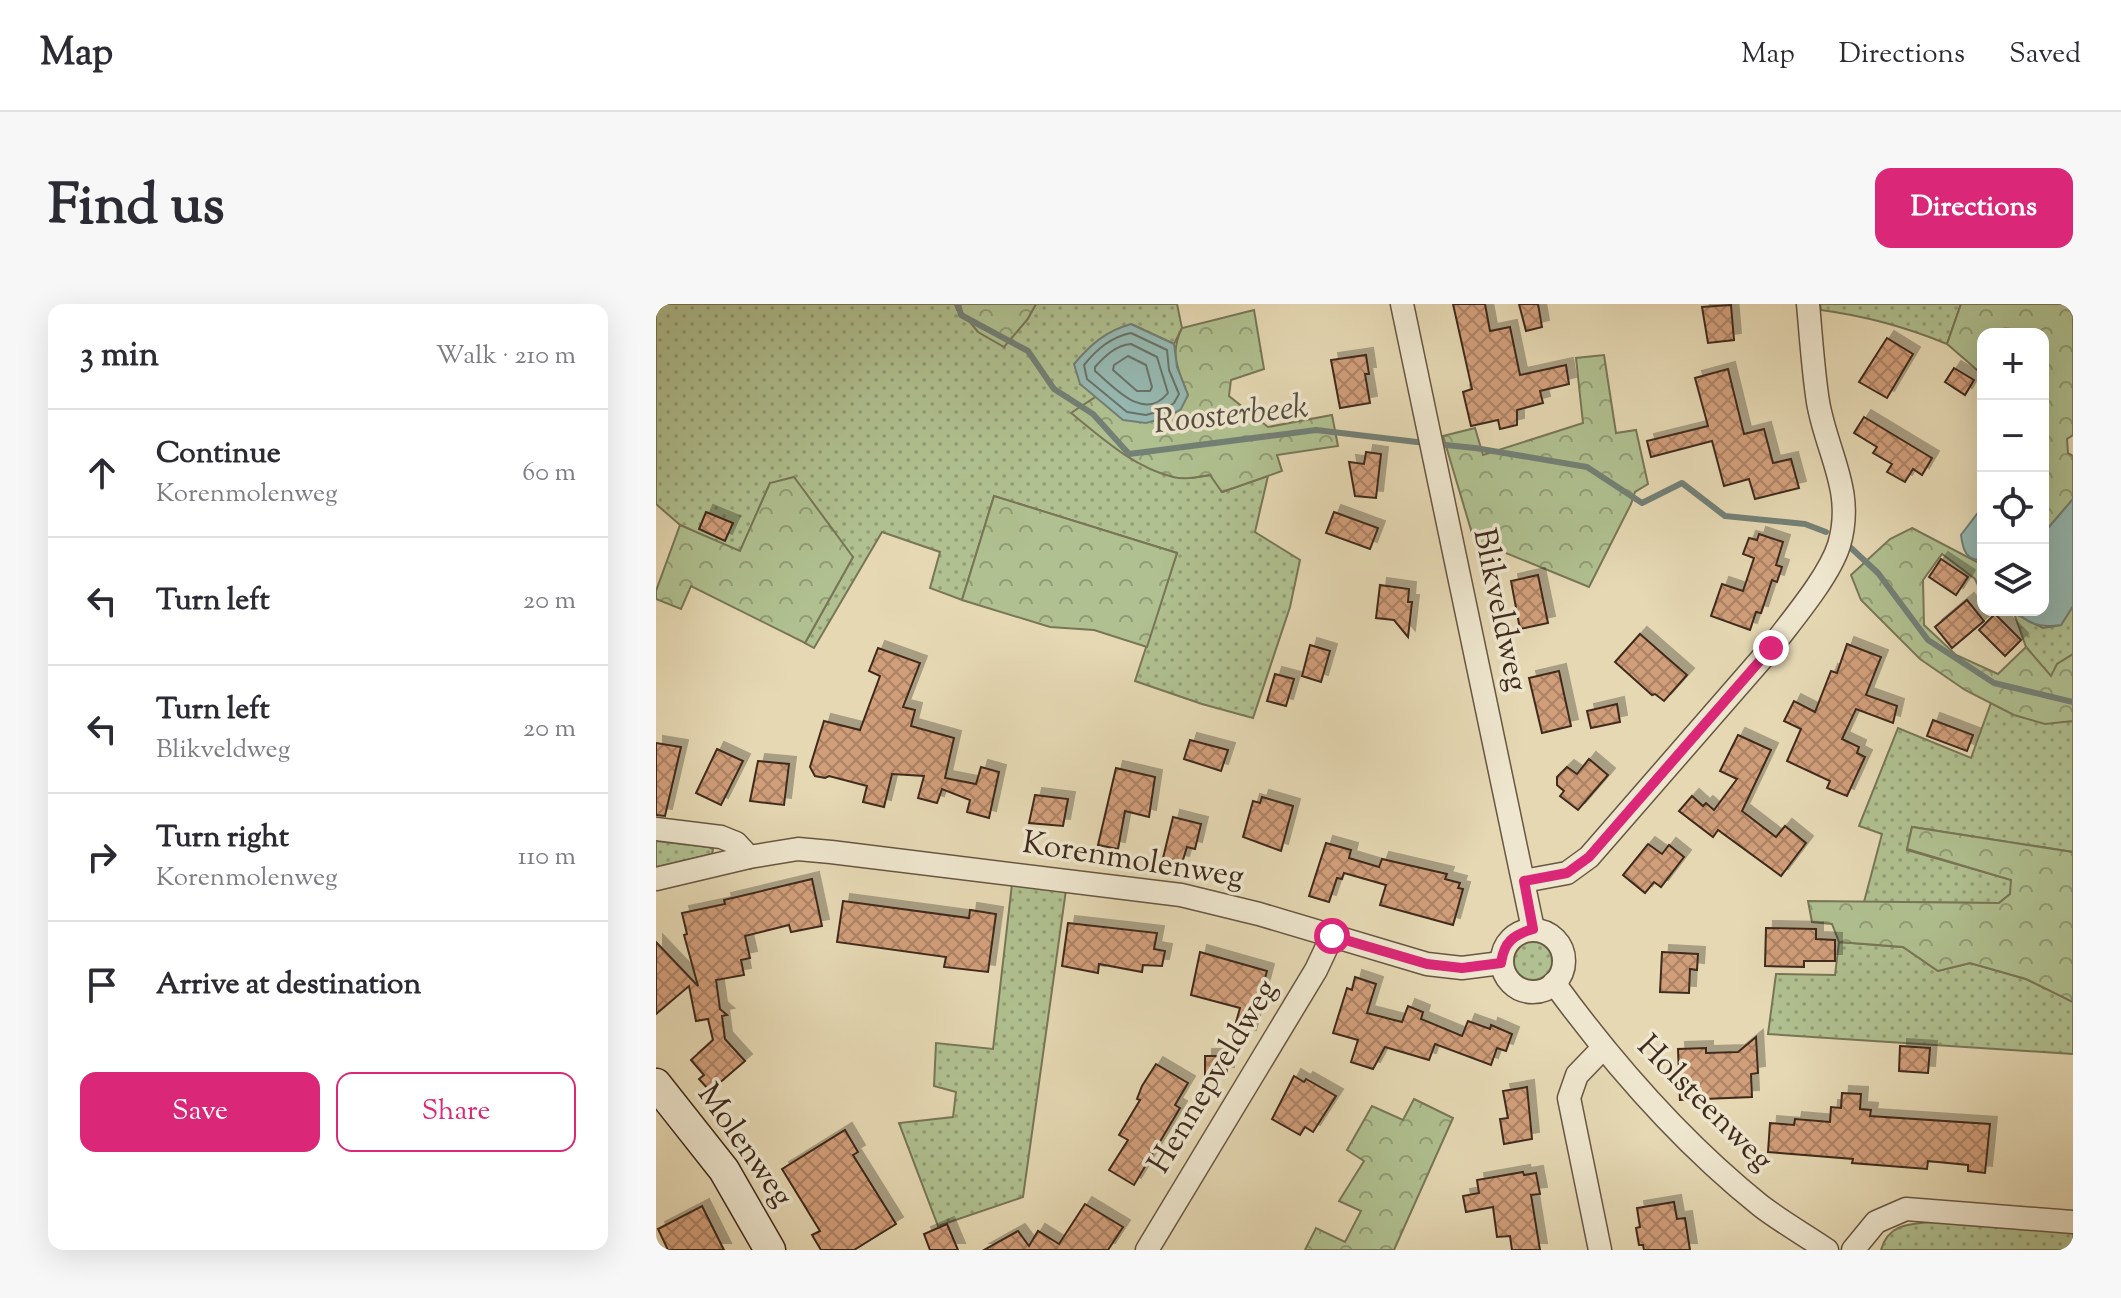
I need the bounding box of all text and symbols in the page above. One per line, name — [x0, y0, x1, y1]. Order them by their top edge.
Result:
text: Map — [40, 28, 113, 82]
text: Map — [1741, 35, 1795, 75]
text: Directions — [1839, 35, 1965, 75]
text: Saved — [2009, 35, 2081, 75]
text: Find us — [48, 168, 224, 249]
button: Directions — [1875, 168, 2073, 248]
map controls — [1977, 328, 2049, 616]
button: + — [1977, 328, 2049, 400]
text: 3 min — [80, 332, 159, 381]
text: Walk · 210 m — [436, 338, 576, 375]
water label: Roosterbeek — [1151, 384, 1311, 448]
button: − — [1977, 400, 2049, 472]
text: Continue — [156, 433, 281, 476]
icon: ahead — [80, 451, 124, 495]
text: 60 m — [522, 455, 576, 492]
button: locate — [1977, 472, 2049, 544]
text: Korenmolenweg — [156, 476, 338, 513]
street label: Blikveldweg — [1459, 524, 1539, 696]
button: layers — [1977, 544, 2049, 616]
icon: left — [80, 579, 124, 623]
text: Turn left — [156, 580, 270, 623]
text: 20 m — [523, 583, 576, 620]
route end — [1753, 630, 1789, 666]
text: Turn left — [156, 689, 270, 732]
icon: left — [80, 707, 124, 751]
text: 20 m — [523, 711, 576, 748]
text: Blikveldweg — [156, 732, 290, 769]
text: Turn right — [156, 817, 289, 860]
street label: Korenmolenweg — [1019, 821, 1247, 901]
icon: right — [80, 835, 124, 879]
text: 110 m — [518, 839, 576, 876]
text: Korenmolenweg — [156, 860, 338, 897]
route start — [1314, 918, 1350, 954]
icon: arrive — [80, 963, 124, 1007]
text: Arrive at destination — [156, 964, 421, 1007]
street label: Hennepveldweg — [1138, 971, 1290, 1183]
street label: Holsteenweg — [1625, 1025, 1783, 1183]
button: Save — [80, 1072, 320, 1152]
button: Share — [336, 1072, 576, 1152]
street label: Molenweg — [685, 1075, 803, 1217]

